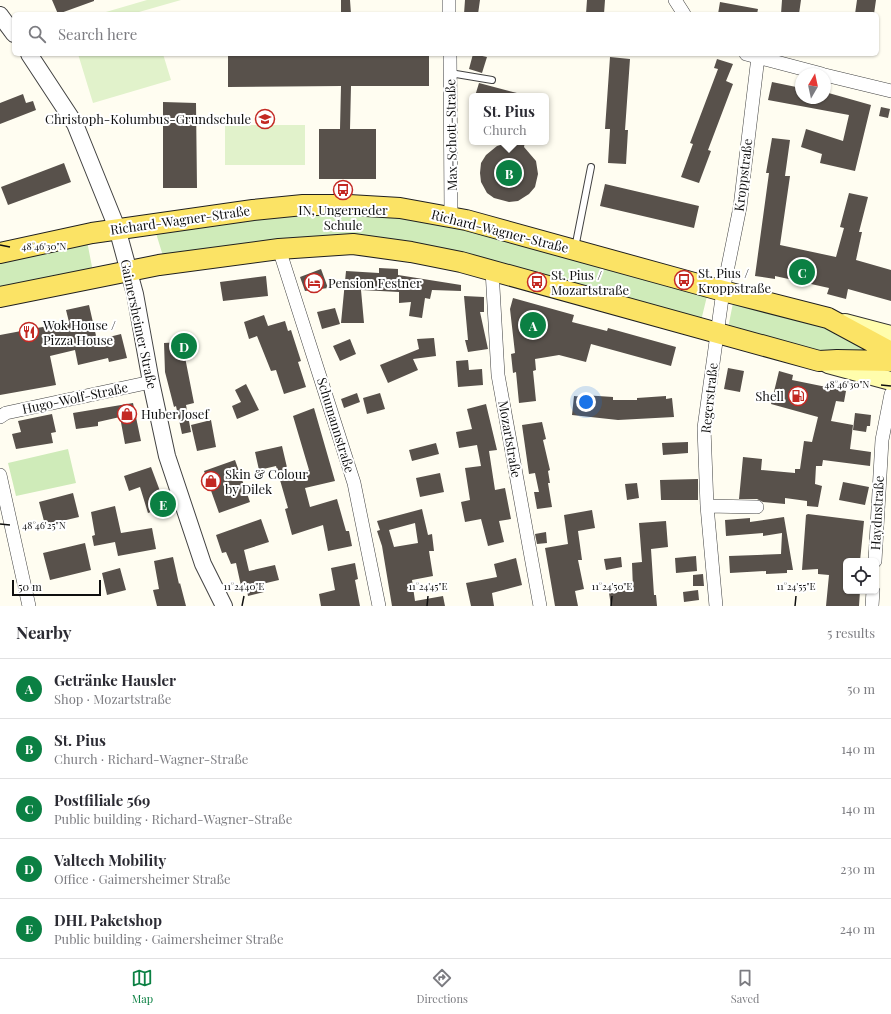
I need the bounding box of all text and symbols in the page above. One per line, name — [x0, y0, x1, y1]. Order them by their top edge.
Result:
search box — [12, 12, 879, 56]
icon: search — [26, 23, 48, 45]
text: Search here — [58, 24, 137, 44]
north arrow — [795, 68, 831, 104]
street label: Max-Schott-Straße — [441, 79, 460, 191]
popup — [469, 93, 549, 145]
text: St. Pius — [483, 101, 535, 121]
school or university icon: Christoph-Kolumbus-Grundschule — [254, 108, 276, 130]
place label: Christoph-Kolumbus-Grundschule — [45, 110, 251, 127]
text: Church — [483, 121, 527, 138]
street label: Kroppstraße — [730, 137, 755, 212]
pin: B — [496, 158, 522, 188]
bus stop icon: IN, Ungerneder Schule — [332, 179, 354, 201]
street label: Richard-Wagner-Straße — [109, 201, 251, 238]
place label: IN, Ungerneder Schule — [298, 201, 388, 233]
street label: Richard-Wagner-Straße — [430, 205, 571, 256]
text: 48°46'30"N — [22, 239, 66, 253]
pin: C — [789, 257, 815, 287]
street label: Gaimersheimer Straße — [117, 258, 162, 391]
place label: St. Pius / Kroppstraße — [698, 264, 772, 296]
place label: St. Pius / Mozartstraße — [551, 266, 630, 298]
bus stop icon: St. Pius / Kroppstraße — [673, 269, 695, 291]
bus stop icon: St. Pius / Mozartstraße — [526, 271, 548, 293]
hotel icon: Pension Festner — [303, 272, 325, 294]
place label: Pension Festner — [328, 274, 422, 291]
pin: A — [520, 310, 546, 340]
place label: Wok House / Pizza House — [42, 316, 116, 348]
restaurant icon: Wok House / Pizza House — [18, 321, 40, 343]
pin: D — [171, 331, 197, 361]
street label: Regerstraße — [696, 361, 721, 434]
street label: Schumannstraße — [314, 375, 359, 475]
text: 48°46'30"N — [825, 377, 869, 391]
street label: Hugo-Wolf-Straße — [20, 378, 130, 417]
fuel station icon: Shell — [787, 385, 809, 407]
place label: Shell — [755, 387, 784, 404]
your location — [576, 392, 596, 412]
street label: Mozartstraße — [495, 399, 526, 479]
shop icon: Huber Josef — [116, 403, 138, 425]
place label: Huber Josef — [141, 405, 210, 422]
place label: Skin & Colour by Dilek — [225, 465, 308, 497]
shop icon: Skin & Colour by Dilek — [200, 470, 222, 492]
street label: Haydnstraße — [866, 475, 887, 551]
pin: E — [150, 489, 176, 519]
text: 48°46'25"N — [22, 518, 66, 532]
map controls — [843, 558, 879, 594]
button: locate — [843, 558, 879, 594]
scale bar — [12, 578, 101, 597]
text: 50 m — [18, 579, 42, 594]
text: 11°24'40"E — [224, 579, 264, 593]
text: 11°24'45"E — [408, 579, 448, 593]
text: 11°24'50"E — [592, 579, 632, 593]
text: 11°24'55"E — [776, 579, 816, 593]
text: Nearby — [16, 621, 71, 643]
text: 5 results — [827, 624, 875, 641]
text: Getränke Hausler — [54, 670, 176, 690]
text: A — [25, 680, 33, 697]
text: 50 m — [847, 680, 875, 697]
text: Shop · Mozartstraße — [54, 690, 171, 707]
text: St. Pius — [54, 730, 106, 750]
text: B — [25, 740, 33, 757]
text: 140 m — [841, 740, 875, 757]
text: Church · Richard-Wagner-Straße — [54, 750, 248, 767]
text: Postfiliale 569 — [54, 790, 150, 810]
text: C — [24, 800, 34, 817]
text: 140 m — [841, 800, 875, 817]
text: Public building · Richard-Wagner-Straße — [54, 810, 292, 827]
text: Valtech Mobility — [54, 850, 166, 870]
text: D — [24, 860, 34, 877]
text: 230 m — [840, 860, 875, 877]
text: Office · Gaimersheimer Straße — [54, 870, 231, 887]
text: DHL Paketshop — [54, 910, 162, 930]
text: E — [25, 920, 33, 937]
text: 240 m — [840, 920, 875, 937]
text: Public building · Gaimersheimer Straße — [54, 930, 284, 947]
tab: Map — [131, 967, 153, 1006]
tab: Directions — [416, 967, 468, 1006]
tab: Saved — [731, 967, 759, 1006]

